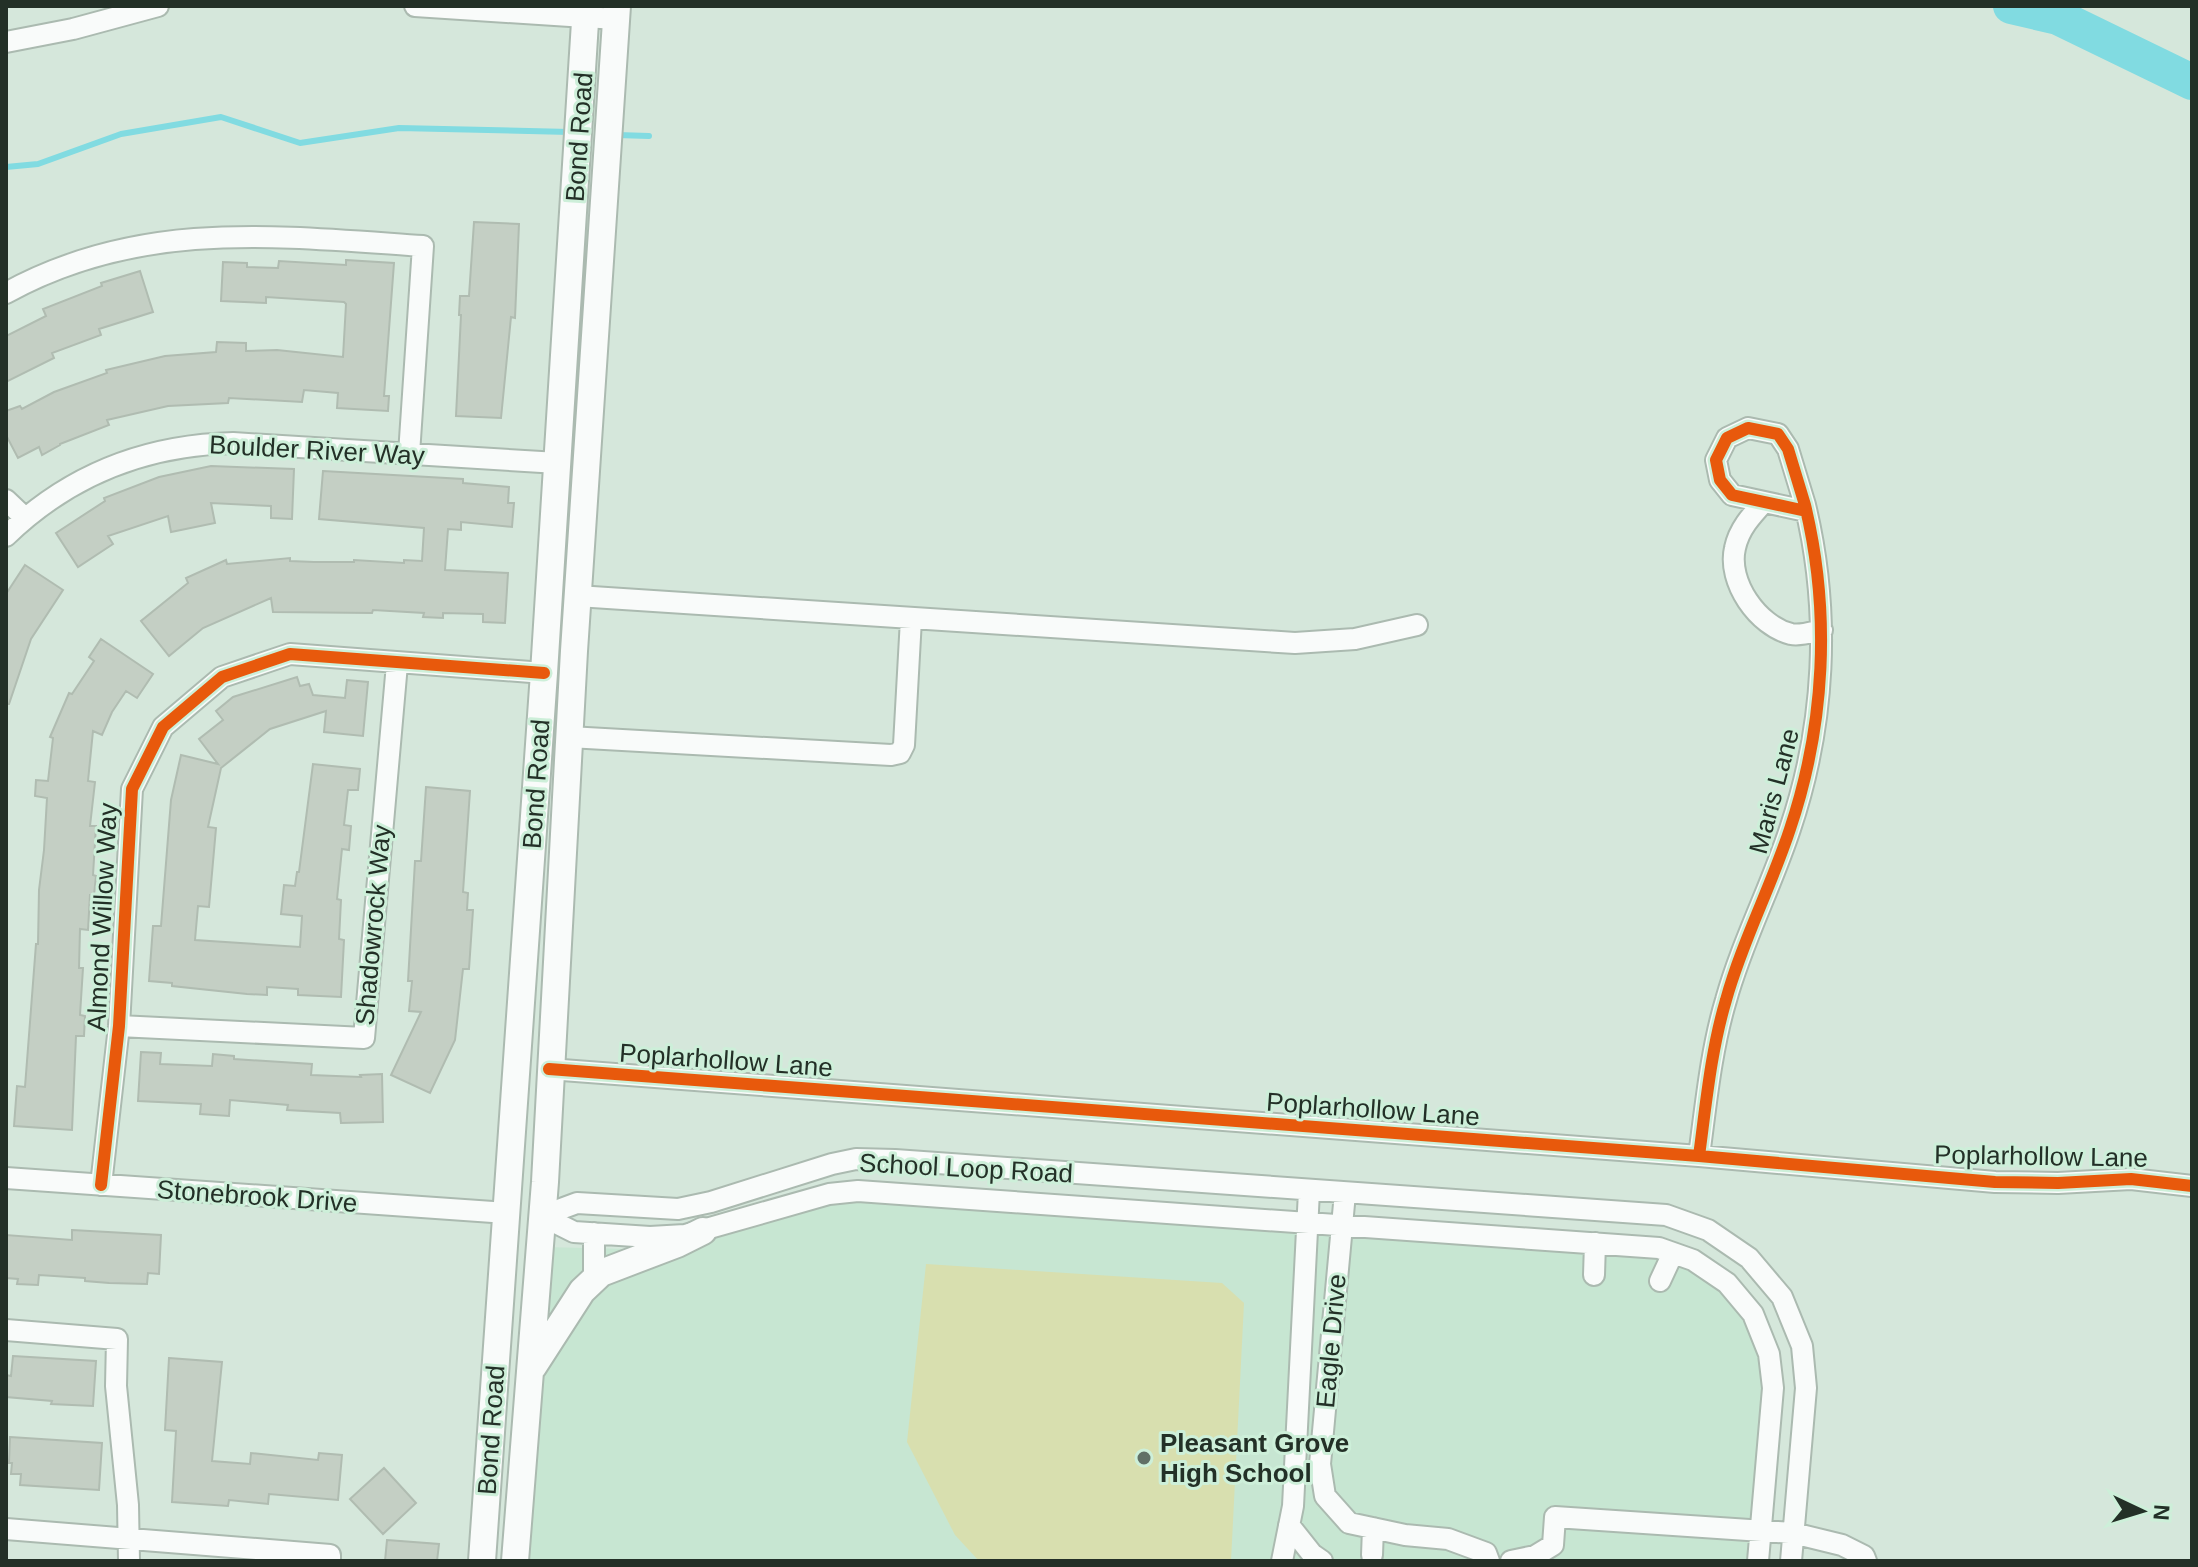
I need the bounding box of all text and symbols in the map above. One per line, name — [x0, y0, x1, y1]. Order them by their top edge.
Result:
street label: Bond Road — [559, 71, 599, 203]
street label: Boulder River Way — [208, 429, 426, 471]
street label: Bond Road — [516, 718, 556, 850]
street label: Maris Lane — [1743, 725, 1805, 857]
street label: Almond Willow Way — [81, 802, 123, 1032]
street label: Shadowrock Way — [349, 823, 397, 1027]
street label: Poplarhollow Lane — [618, 1038, 834, 1082]
street label: Poplarhollow Lane — [1265, 1087, 1481, 1131]
street label: Poplarhollow Lane — [1934, 1139, 2148, 1173]
street label: School Loop Road — [858, 1147, 1074, 1189]
street label: Stonebrook Drive — [156, 1174, 358, 1218]
street label: Eagle Drive — [1310, 1273, 1352, 1409]
street label: Bond Road — [471, 1364, 511, 1496]
place label: Pleasant Grove High School — [1160, 1428, 1349, 1488]
marker: Pleasant Grove High School — [1135, 1449, 1153, 1467]
north arrow — [2102, 1471, 2182, 1551]
text: N — [2148, 1504, 2174, 1521]

